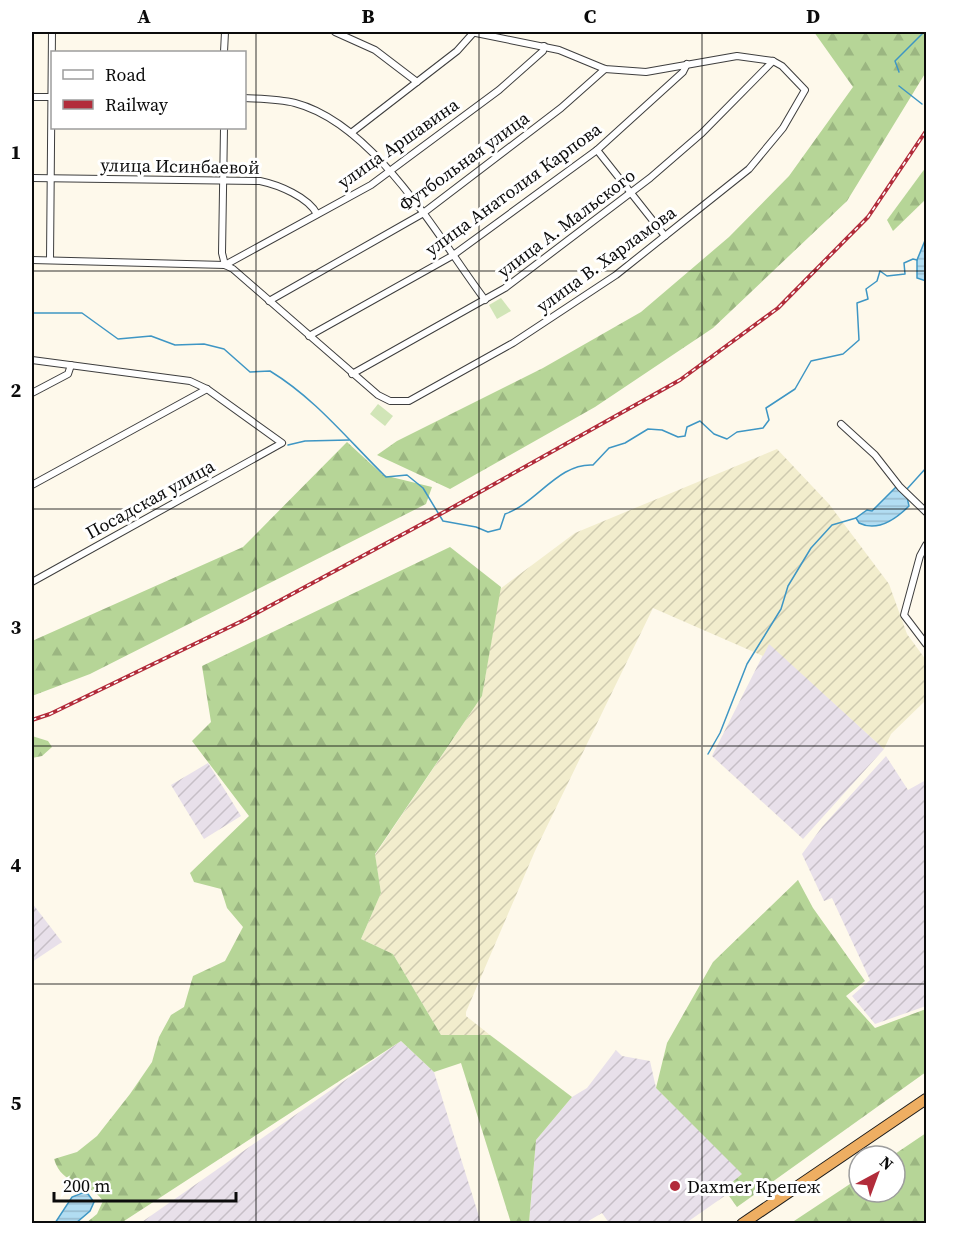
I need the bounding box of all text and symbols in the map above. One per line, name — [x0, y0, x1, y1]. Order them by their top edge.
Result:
text: A — [137, 2, 151, 30]
text: B — [361, 2, 375, 30]
text: C — [584, 2, 596, 30]
text: D — [806, 2, 820, 30]
legend — [51, 51, 246, 129]
text: Road — [105, 62, 146, 87]
street label: улица Аршавина — [332, 91, 464, 194]
text: Railway — [105, 92, 169, 117]
street label: Футбольная улица — [394, 105, 535, 217]
street label: улица Анатолия Карпова — [420, 116, 607, 262]
text: 1 — [11, 138, 21, 166]
street label: улица Исинбаевой — [100, 152, 260, 180]
street label: улица А. Мальского — [492, 163, 640, 283]
street label: улица В. Харламова — [531, 199, 682, 318]
text: 2 — [11, 376, 22, 404]
street label: Посадская улица — [81, 453, 220, 545]
text: 3 — [11, 613, 22, 641]
text: 4 — [11, 851, 22, 879]
text: 5 — [11, 1089, 22, 1117]
north arrow — [847, 1144, 907, 1204]
text: N — [875, 1151, 899, 1175]
scale bar — [54, 1165, 236, 1203]
text: 200 m — [63, 1173, 110, 1198]
place label: Daxmer Крепеж — [687, 1174, 821, 1199]
marker: Daxmer Крепеж — [668, 1179, 682, 1193]

